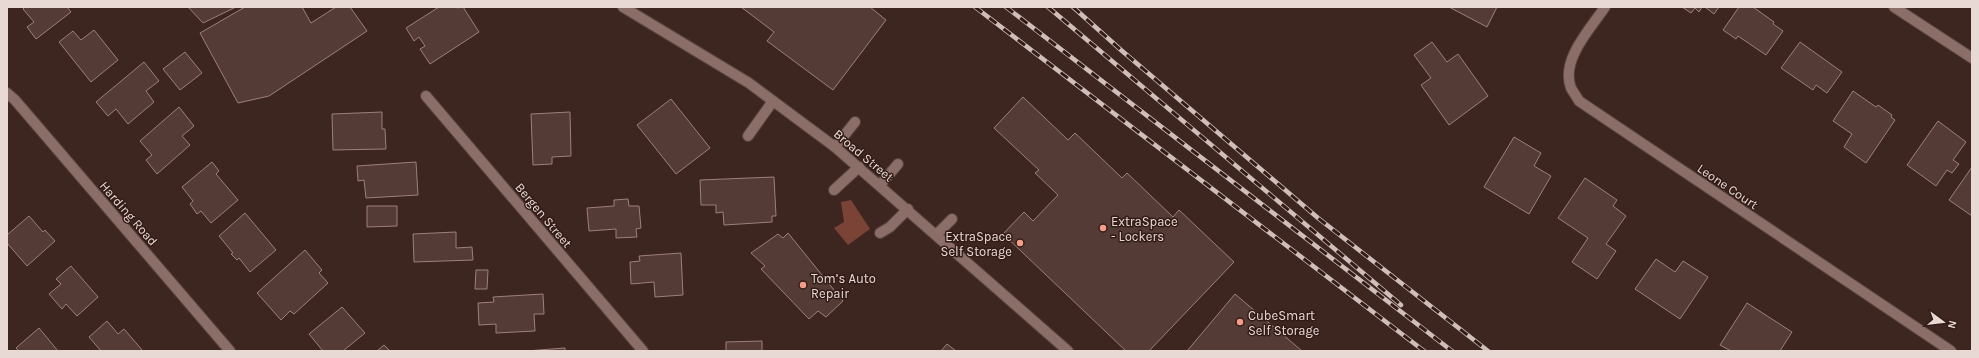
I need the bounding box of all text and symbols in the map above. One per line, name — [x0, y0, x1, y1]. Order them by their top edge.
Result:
street label: Broad Street — [831, 126, 897, 185]
street label: Leone Court — [1695, 161, 1761, 212]
street label: Harding Road — [97, 178, 161, 249]
street label: Bergen Street — [512, 180, 575, 251]
place label: ExtraSpace - Lockers — [1111, 214, 1178, 244]
marker: ExtraSpace - Lockers — [1098, 223, 1108, 233]
place label: ExtraSpace Self Storage — [941, 229, 1012, 259]
marker: ExtraSpace Self Storage — [1015, 238, 1025, 248]
place label: Tom’s Auto Repair — [811, 271, 876, 301]
marker: Tom’s Auto Repair — [798, 280, 808, 290]
north arrow — [1923, 302, 1963, 342]
place label: CubeSmart Self Storage — [1248, 308, 1320, 338]
marker: CubeSmart Self Storage — [1235, 317, 1245, 327]
text: N — [1945, 319, 1959, 330]

